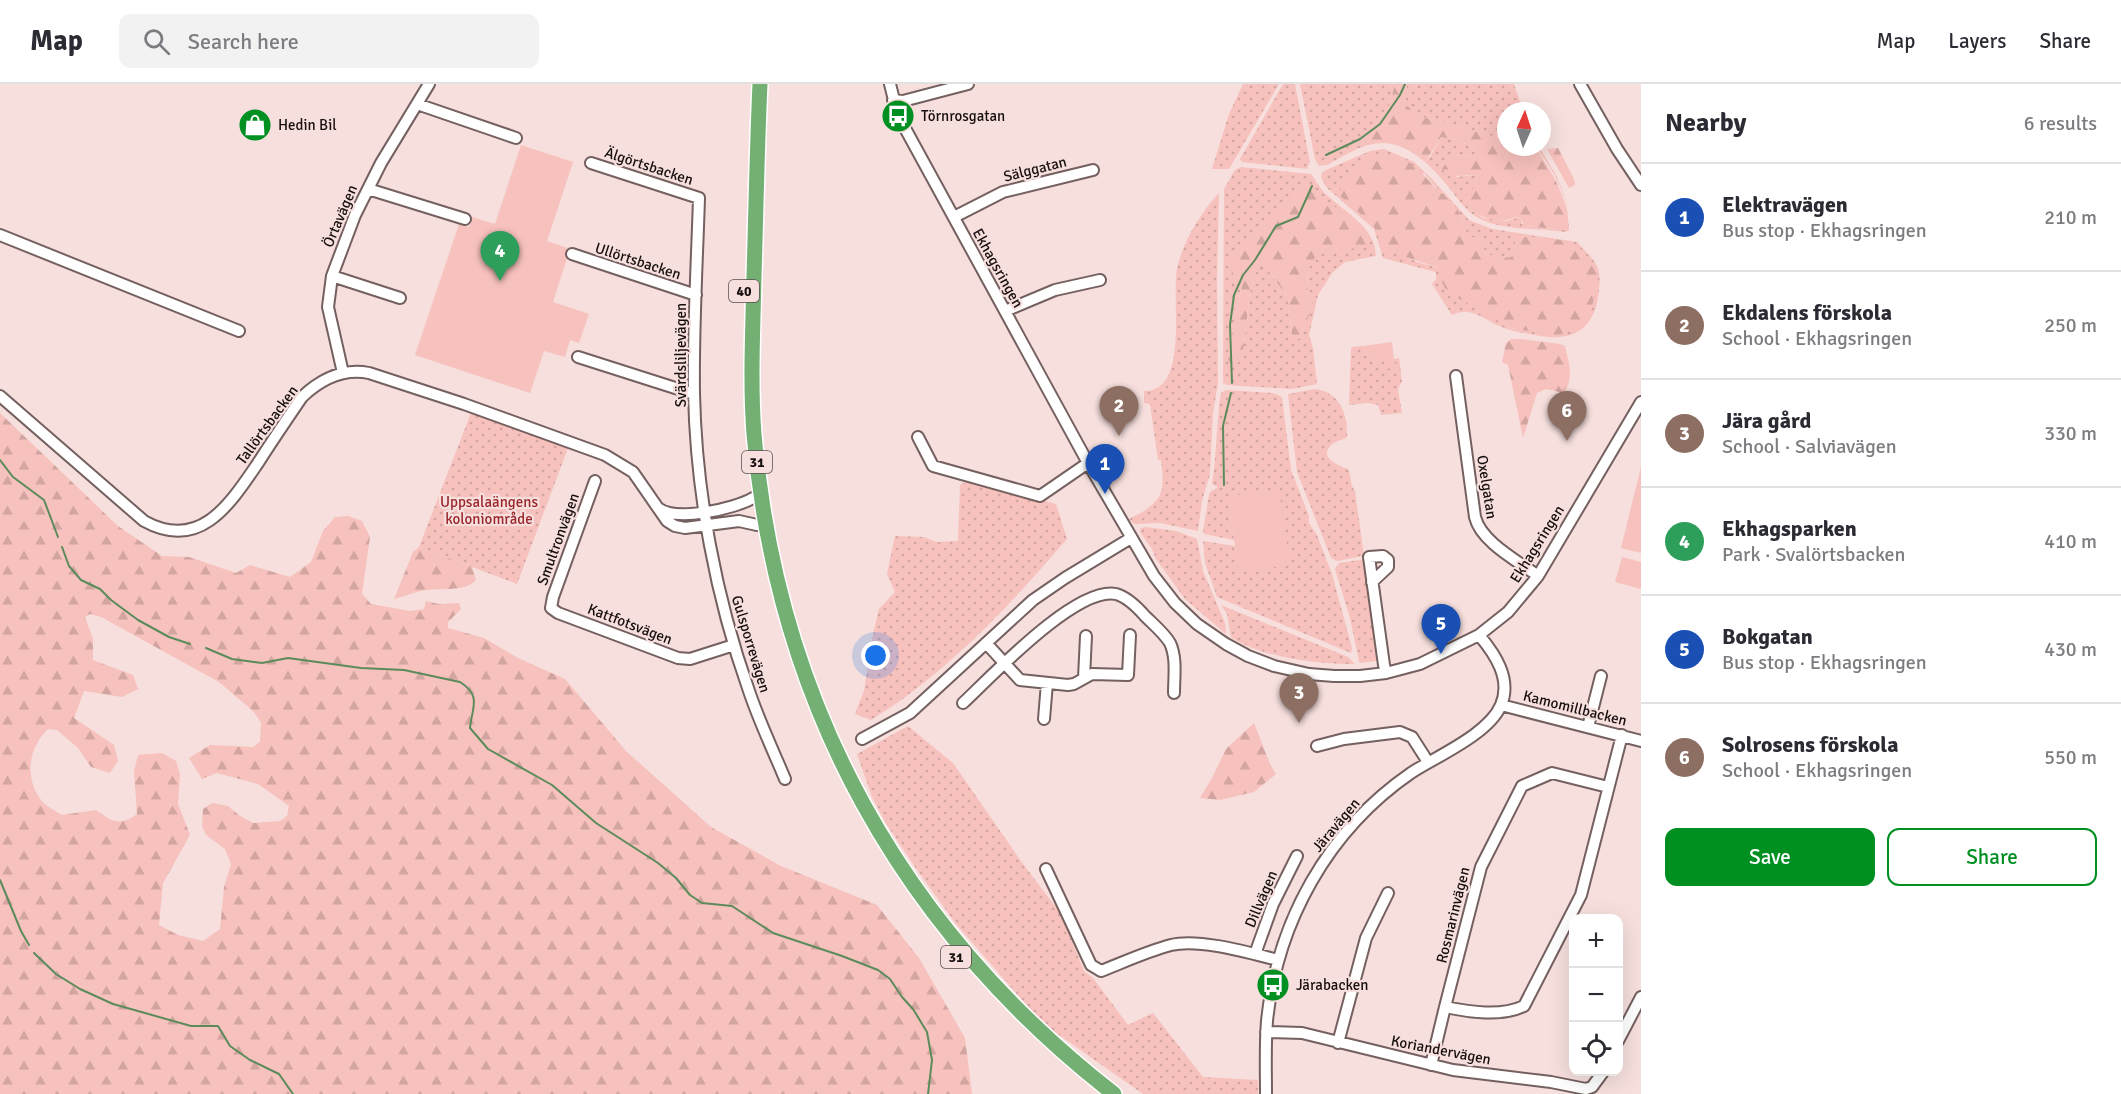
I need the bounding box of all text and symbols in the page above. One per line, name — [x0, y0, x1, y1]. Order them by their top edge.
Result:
search box — [119, 14, 539, 68]
text: Map — [30, 24, 83, 58]
icon: search — [140, 25, 173, 58]
text: Search here — [188, 28, 299, 55]
text: Map — [1877, 28, 1915, 54]
text: Layers — [1948, 28, 2006, 54]
text: Share — [2039, 28, 2091, 54]
bus stop icon: Törnrosgatan — [880, 98, 916, 134]
north arrow — [1497, 102, 1551, 156]
shop icon: Hedin Bil — [237, 107, 273, 143]
place label: Törnrosgatan — [921, 107, 1005, 125]
text: Nearby — [1665, 107, 1746, 139]
text: 6 results — [2024, 111, 2097, 136]
place label: Hedin Bil — [278, 116, 337, 134]
street label: Älgörtsbacken — [602, 143, 696, 189]
street label: Sälggatan — [1001, 152, 1069, 186]
street label: Örtavägen — [319, 182, 361, 250]
text: Elektravägen — [1722, 191, 1848, 218]
text: 1 — [1679, 205, 1690, 230]
text: 210 m — [2044, 205, 2097, 230]
text: Bus stop · Ekhagsringen — [1722, 218, 1927, 243]
street label: Ekhagsringen — [969, 225, 1027, 311]
pin: 4 — [480, 232, 520, 281]
street label: Ullörtsbacken — [593, 239, 683, 283]
road number: 40 — [729, 280, 759, 302]
text: Ekdalens förskola — [1722, 299, 1892, 326]
street label: Svärdsliljevägen — [672, 303, 690, 407]
text: 2 — [1679, 313, 1690, 338]
text: 250 m — [2044, 313, 2097, 338]
text: School · Ekhagsringen — [1722, 326, 1912, 351]
street label: Tallörtsbacken — [232, 382, 302, 468]
pin: 2 — [1100, 386, 1138, 436]
pin: 6 — [1548, 392, 1586, 441]
text: Jära gård — [1722, 407, 1811, 434]
text: 3 — [1679, 421, 1690, 446]
text: 330 m — [2044, 421, 2097, 446]
text: School · Salviavägen — [1722, 434, 1897, 459]
pin: 1 — [1086, 444, 1124, 494]
road number: 31 — [742, 451, 772, 473]
street label: Oxelgatan — [1473, 454, 1501, 520]
street label: Smultronvägen — [533, 490, 583, 588]
park label: Uppsalaängens koloniområde — [440, 493, 538, 528]
street label: Ekhagsringen — [1506, 502, 1568, 586]
text: Ekhagsparken — [1722, 515, 1857, 542]
text: 4 — [1679, 529, 1690, 554]
text: 410 m — [2044, 529, 2097, 554]
text: Park · Svalörtsbacken — [1722, 542, 1905, 567]
street label: Gulsporrevägen — [728, 593, 774, 695]
street label: Kattfotsvägen — [585, 600, 675, 648]
pin: 5 — [1422, 604, 1460, 654]
text: Bokgatan — [1722, 623, 1813, 650]
text: 5 — [1679, 637, 1690, 662]
text: 430 m — [2044, 637, 2097, 662]
your location — [861, 641, 890, 670]
text: Bus stop · Ekhagsringen — [1722, 650, 1927, 675]
pin: 3 — [1280, 674, 1318, 723]
street label: Kamomillbacken — [1521, 686, 1629, 730]
text: Solrosens förskola — [1722, 731, 1898, 758]
text: 6 — [1679, 745, 1690, 770]
text: 550 m — [2044, 745, 2097, 770]
text: School · Ekhagsringen — [1722, 758, 1912, 783]
street label: Järavägen — [1308, 794, 1364, 856]
button: Save — [1665, 828, 1875, 886]
button: Share — [1887, 828, 2097, 886]
street label: Rosmarinvägen — [1432, 865, 1474, 965]
street label: Dillvägen — [1241, 868, 1281, 930]
map controls — [1569, 914, 1623, 1076]
button: + — [1569, 914, 1623, 968]
road number: 31 — [941, 946, 971, 968]
bus stop icon: Järabacken — [1255, 967, 1291, 1003]
button: − — [1569, 968, 1623, 1022]
place label: Järabacken — [1296, 976, 1368, 994]
button: locate — [1569, 1022, 1623, 1076]
street label: Koriandervägen — [1389, 1031, 1493, 1069]

